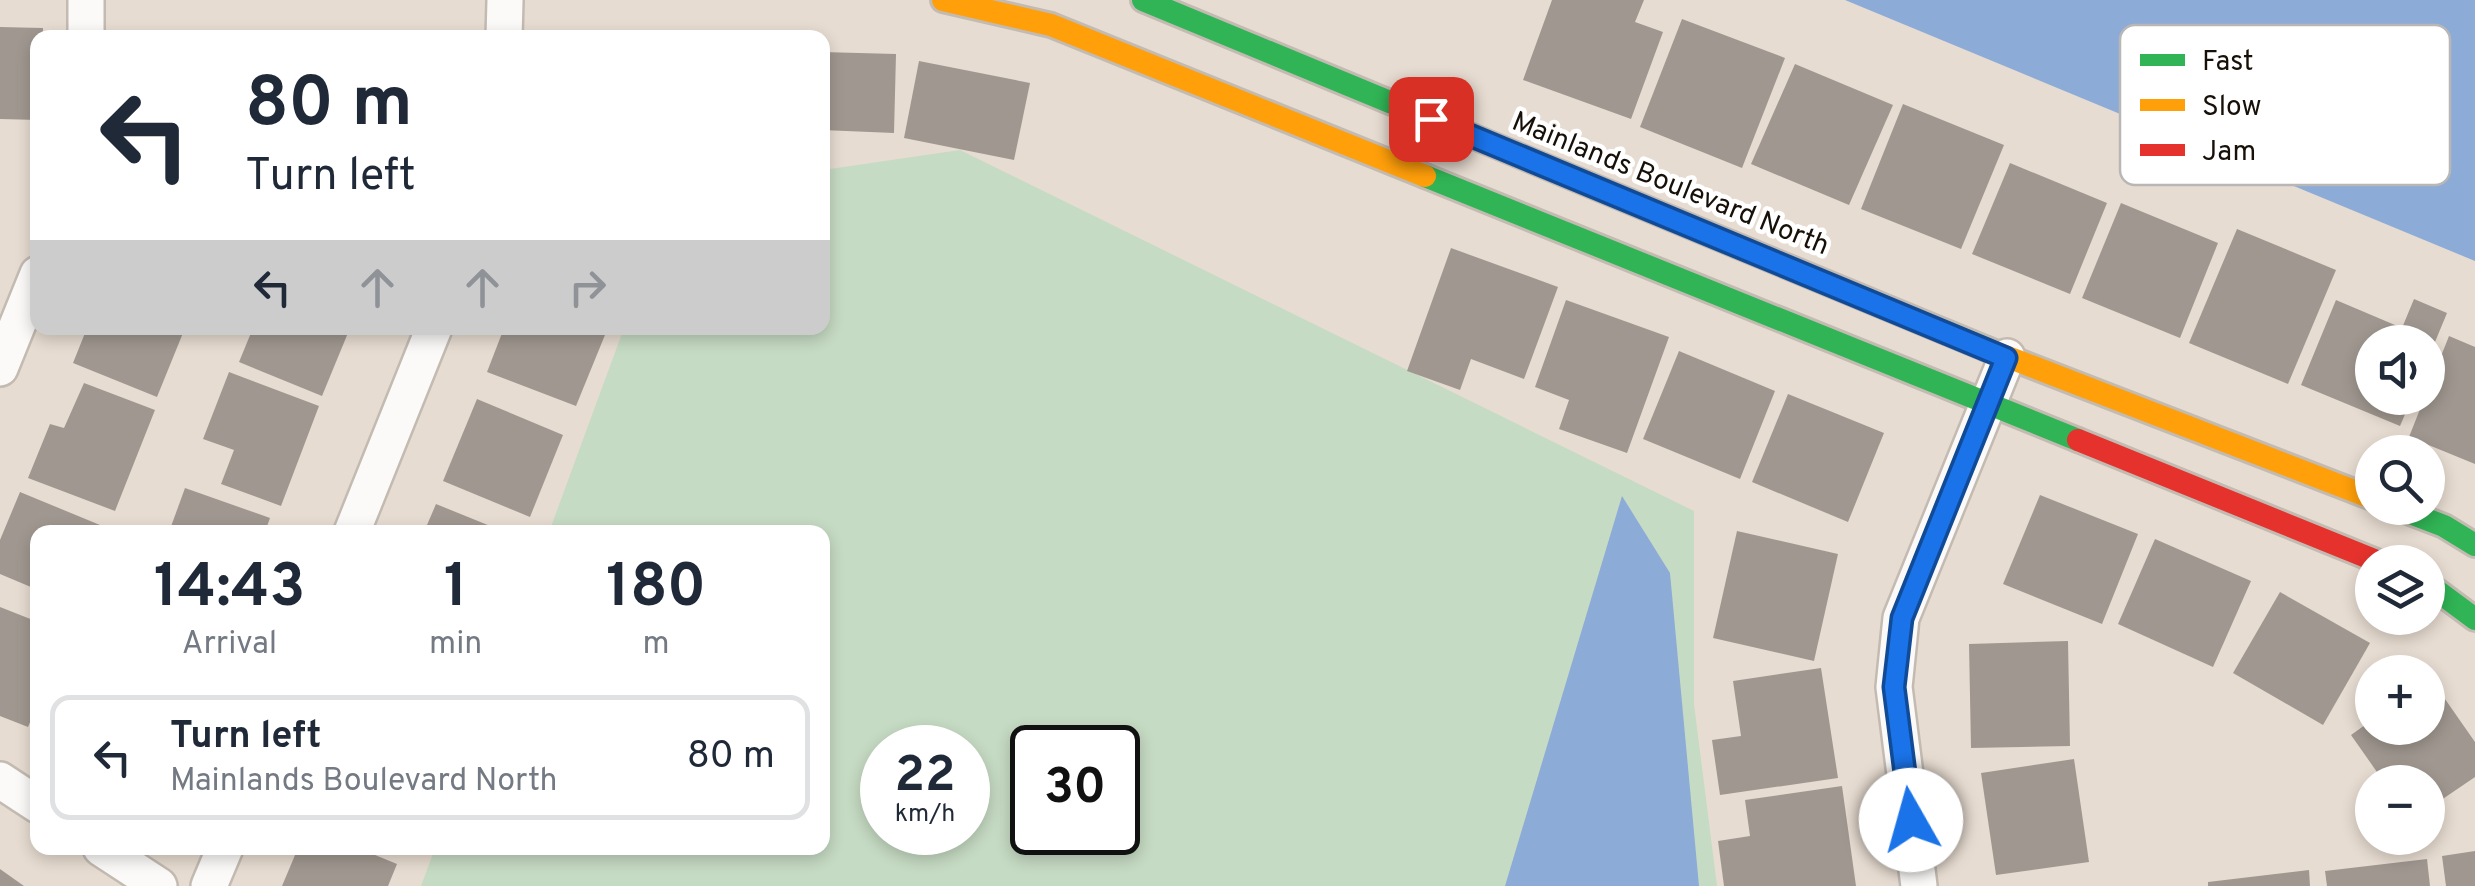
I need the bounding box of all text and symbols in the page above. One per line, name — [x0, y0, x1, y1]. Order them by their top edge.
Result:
legend — [2120, 25, 2450, 185]
text: Fast — [2202, 45, 2254, 81]
text: 80 m — [245, 62, 413, 151]
icon: left — [80, 70, 210, 200]
pin — [1389, 77, 1474, 162]
text: Slow — [2202, 90, 2261, 126]
icon: arrive — [1404, 92, 1459, 147]
street label: Mainlands Boulevard North — [1506, 105, 1834, 265]
text: Jam — [2202, 135, 2256, 171]
text: Turn left — [245, 149, 416, 206]
icon: left — [245, 260, 300, 315]
icon: ahead — [350, 260, 405, 315]
icon: ahead — [455, 260, 510, 315]
icon: right — [560, 260, 615, 315]
map controls — [2355, 325, 2445, 855]
button: sound — [2355, 325, 2445, 415]
button: search — [2355, 435, 2445, 525]
button: layers — [2355, 545, 2445, 635]
text: 14:43 — [154, 552, 305, 628]
text: 1 — [444, 552, 468, 628]
text: 180 — [606, 552, 706, 628]
text: Arrival — [182, 625, 277, 665]
text: min — [429, 625, 482, 665]
text: m — [643, 625, 670, 665]
button: + — [2355, 655, 2445, 745]
text: Turn left — [170, 713, 322, 762]
speed limit sign: 30 — [1010, 725, 1140, 855]
icon: left — [85, 730, 140, 785]
text: 80 m — [687, 733, 775, 782]
text: 22 — [894, 746, 956, 809]
text: Mainlands Boulevard North — [170, 762, 557, 802]
button: − — [2355, 765, 2445, 855]
position arrow — [1859, 768, 1963, 872]
text: km/h — [895, 799, 955, 831]

